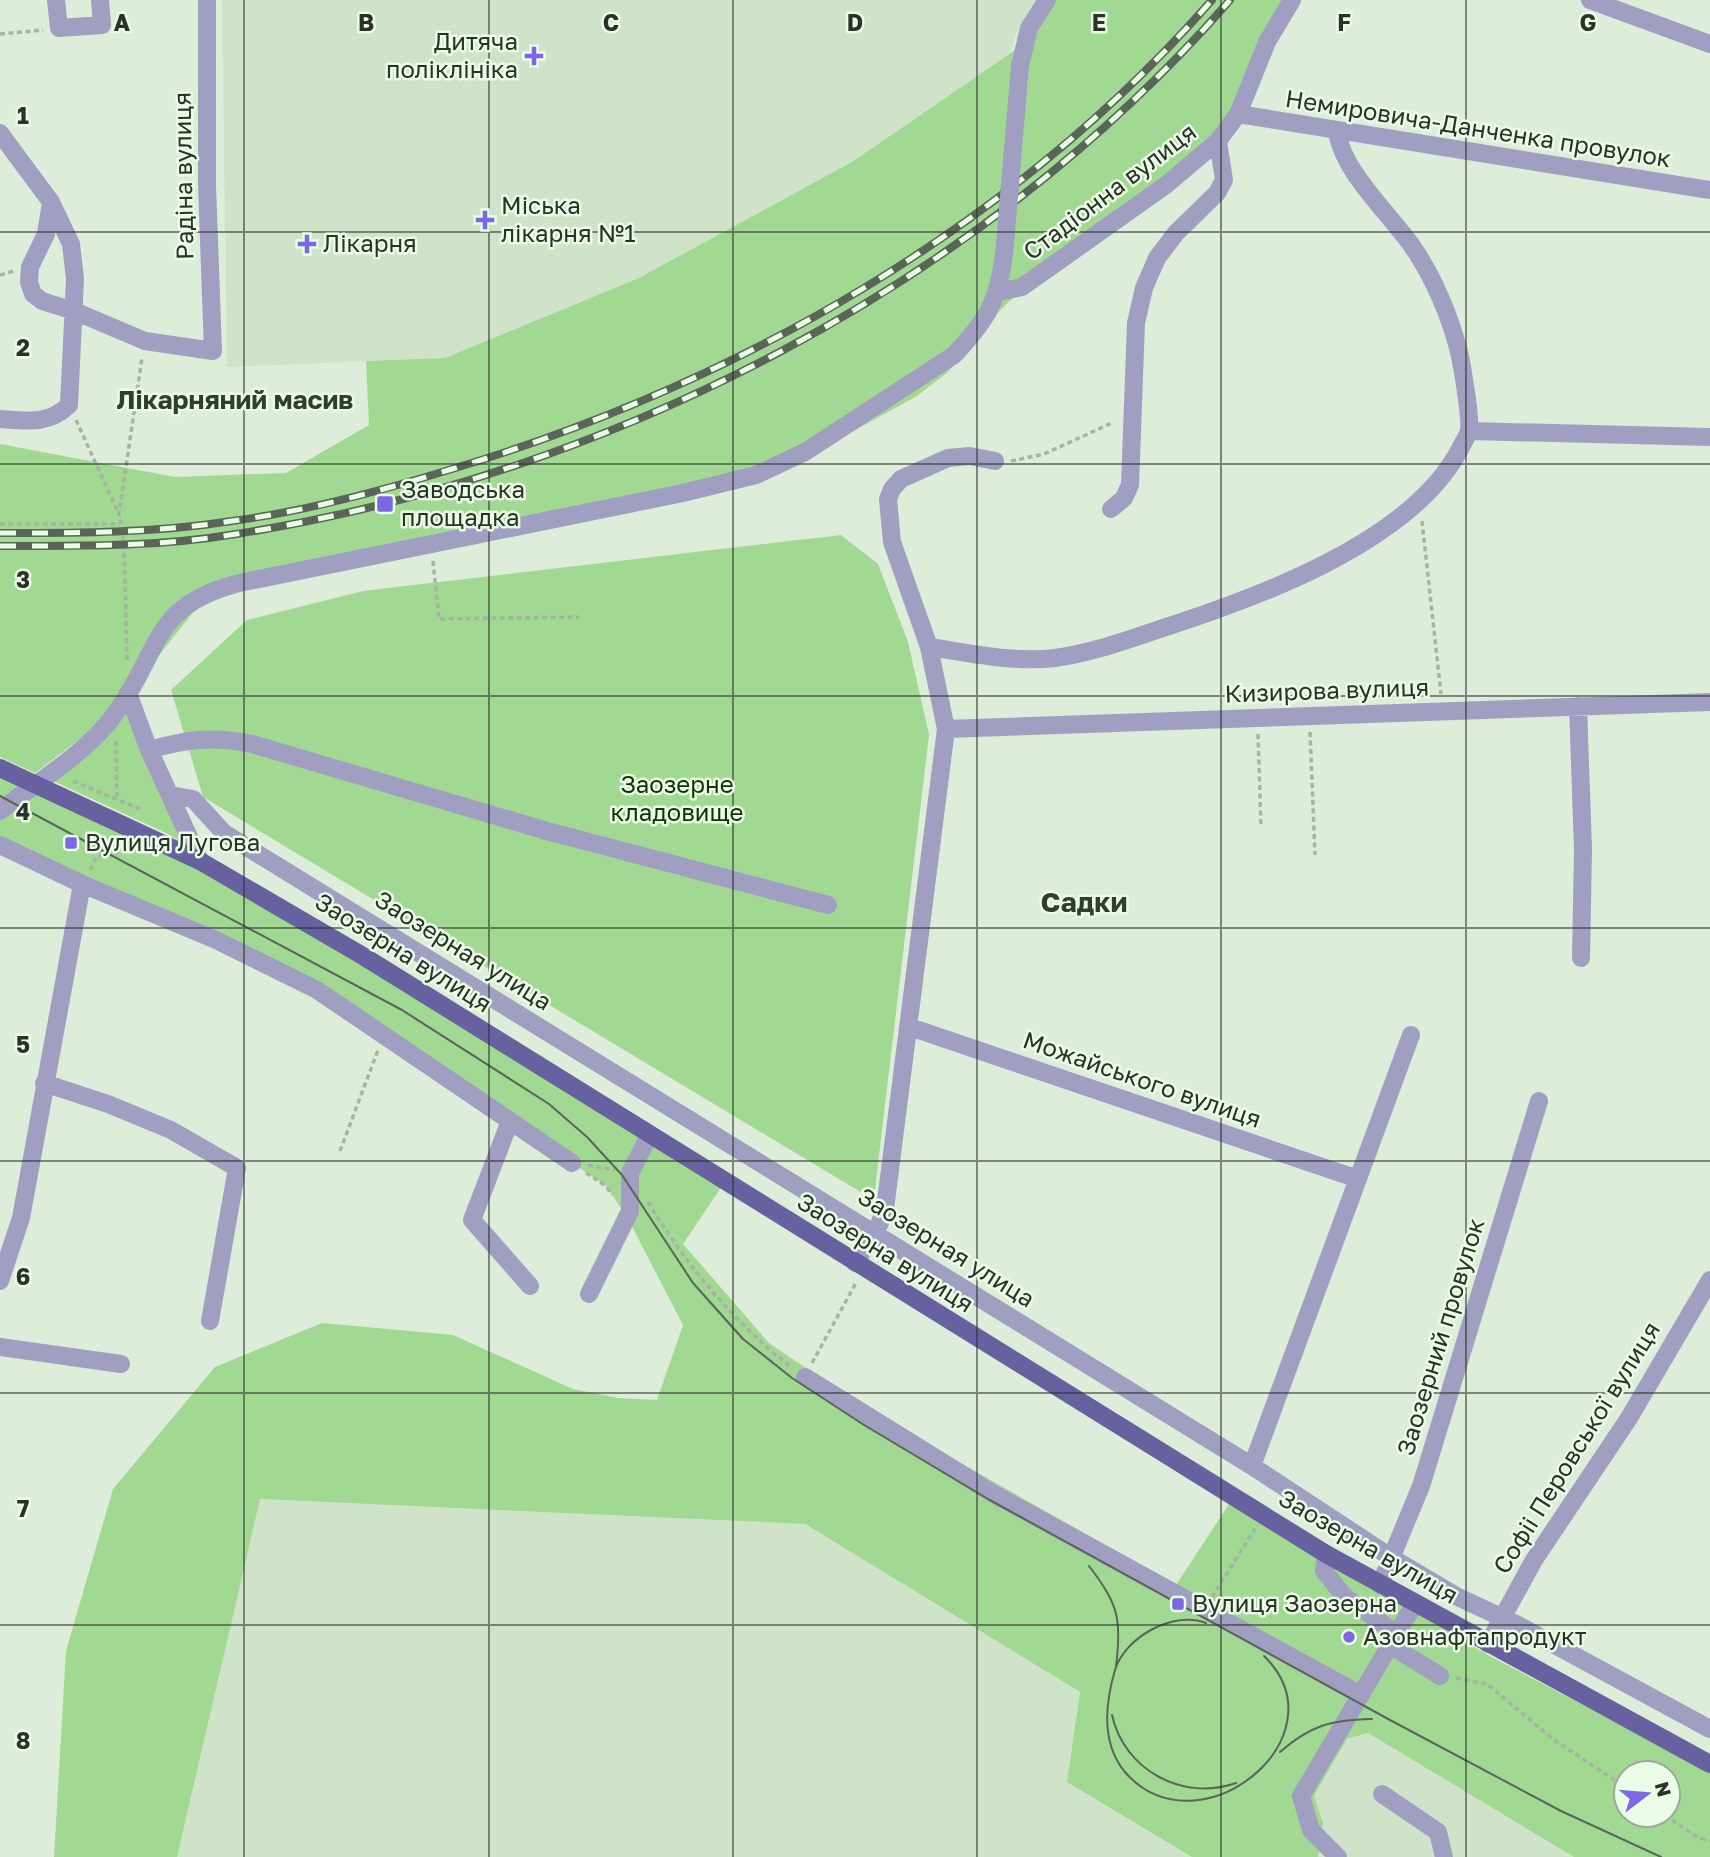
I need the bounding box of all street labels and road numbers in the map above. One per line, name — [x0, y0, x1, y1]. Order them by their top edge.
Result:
street label: Немировича-Данченка провулок — [1283, 83, 1673, 172]
street label: Радіна вулиця — [167, 92, 198, 260]
street label: Стадіонна вулиця — [1017, 116, 1201, 265]
street label: Кизирова вулиця — [1224, 671, 1430, 708]
street label: Заозерная улица — [370, 884, 557, 1016]
street label: Заозерна вулиця — [310, 886, 497, 1018]
street label: Можайського вулиця — [1020, 1024, 1265, 1133]
street label: Заозерная улица — [853, 1181, 1040, 1313]
street label: Заозерна вулиця — [792, 1186, 979, 1318]
street label: Заозерний провулок — [1390, 1214, 1490, 1459]
street label: Софіі Перовської вулиця — [1486, 1316, 1665, 1578]
street label: Заозерна вулиця — [1274, 1483, 1464, 1609]

